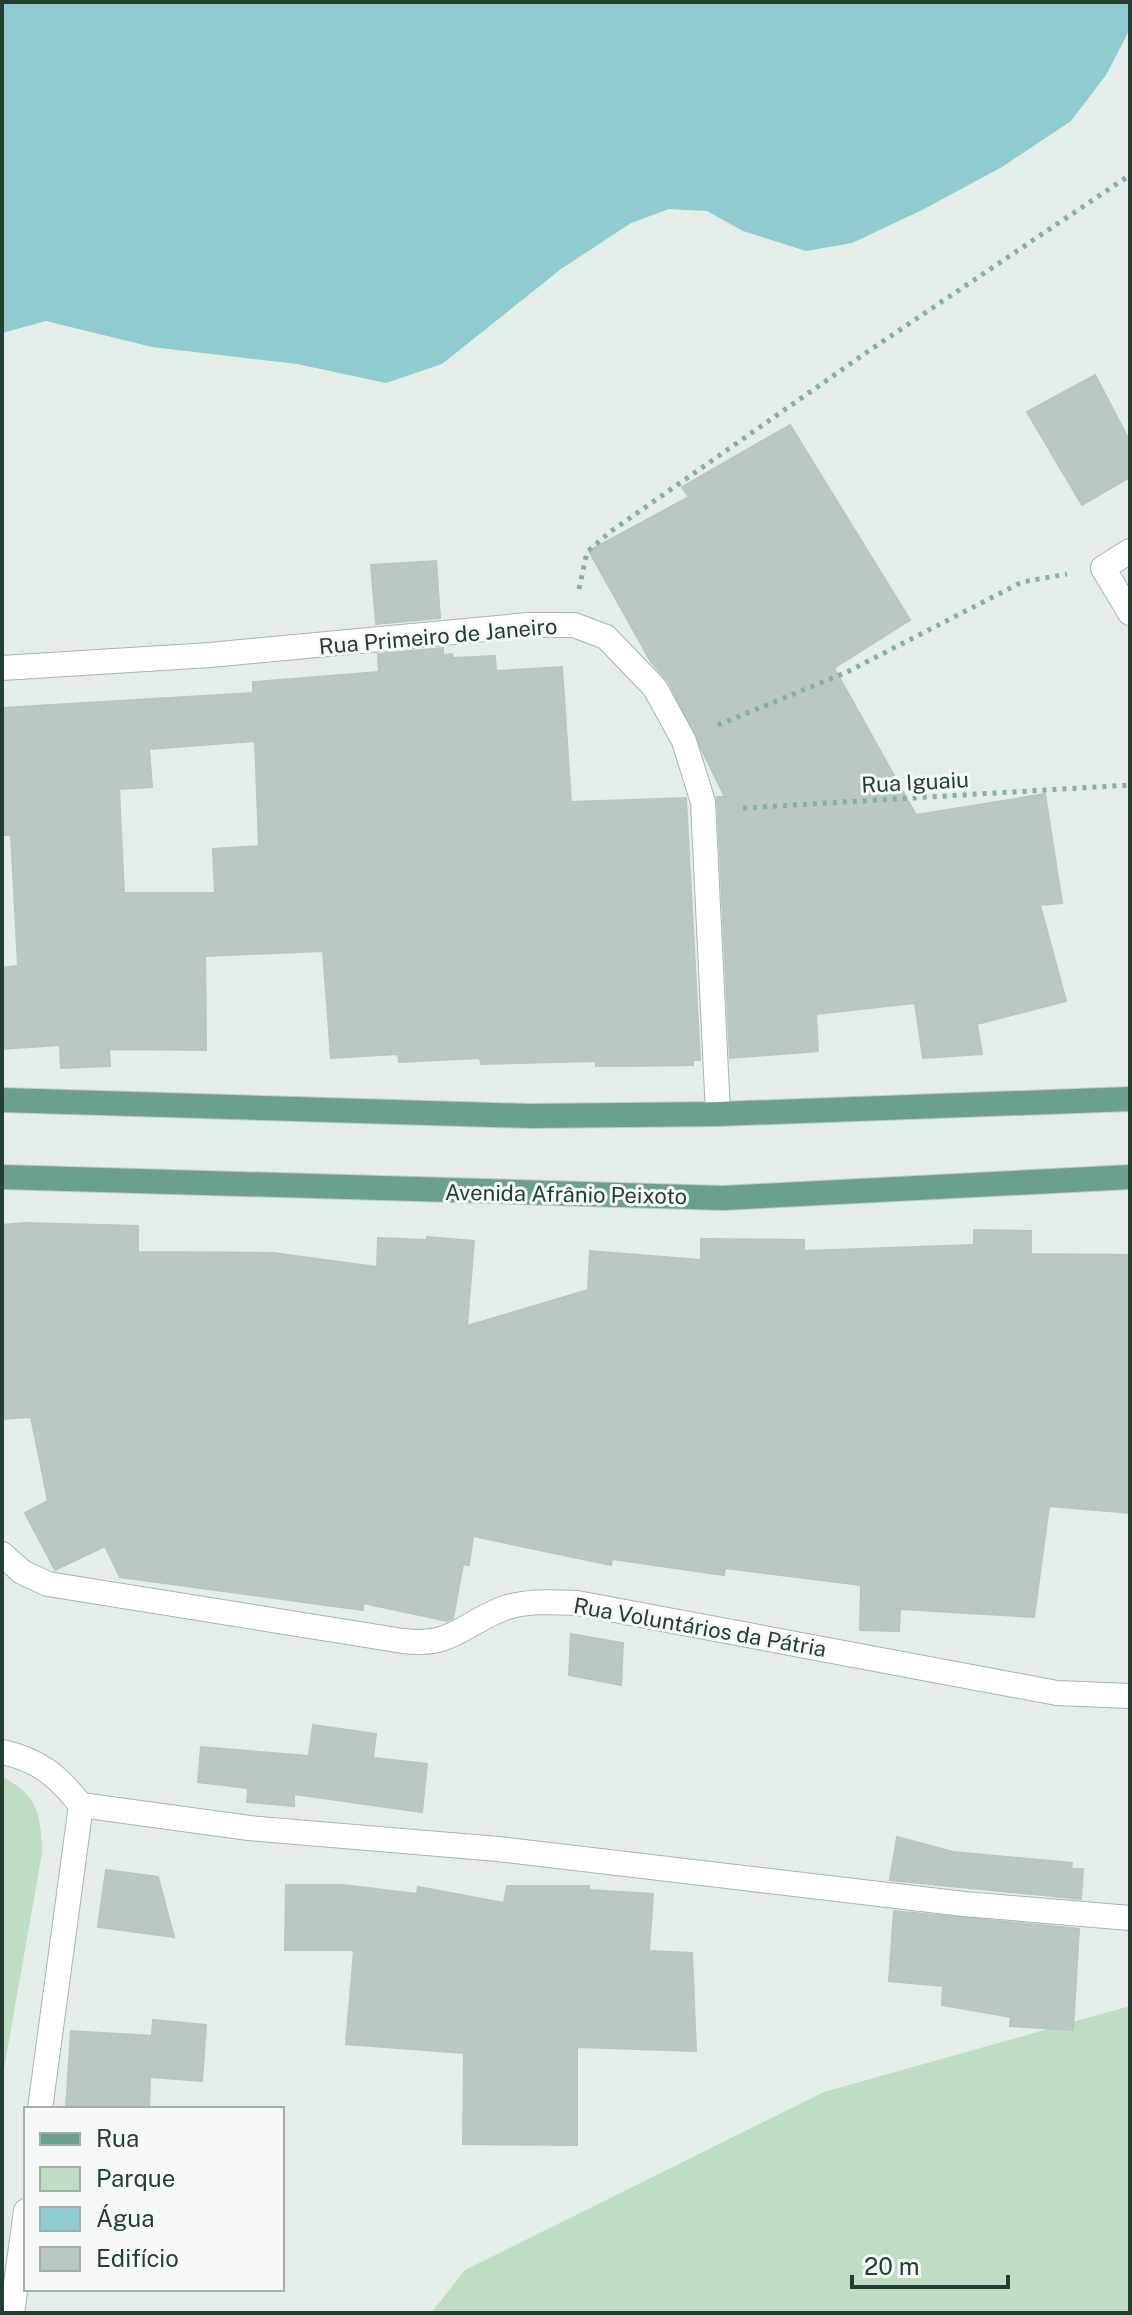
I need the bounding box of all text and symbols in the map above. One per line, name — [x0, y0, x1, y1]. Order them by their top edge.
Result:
street label: Rua Primeiro de Janeiro — [318, 613, 558, 659]
street label: Rua Iguaiu — [861, 766, 969, 798]
street label: Avenida Afrânio Peixoto — [445, 1179, 687, 1209]
street label: Rua Voluntários da Pátria — [572, 1592, 828, 1662]
legend — [24, 2107, 284, 2291]
text: Rua — [96, 2124, 139, 2152]
text: Parque — [96, 2164, 175, 2192]
text: Água — [96, 2204, 154, 2232]
scale bar — [852, 2239, 1008, 2289]
text: Edifício — [96, 2244, 179, 2272]
text: 20 m — [864, 2252, 920, 2280]

